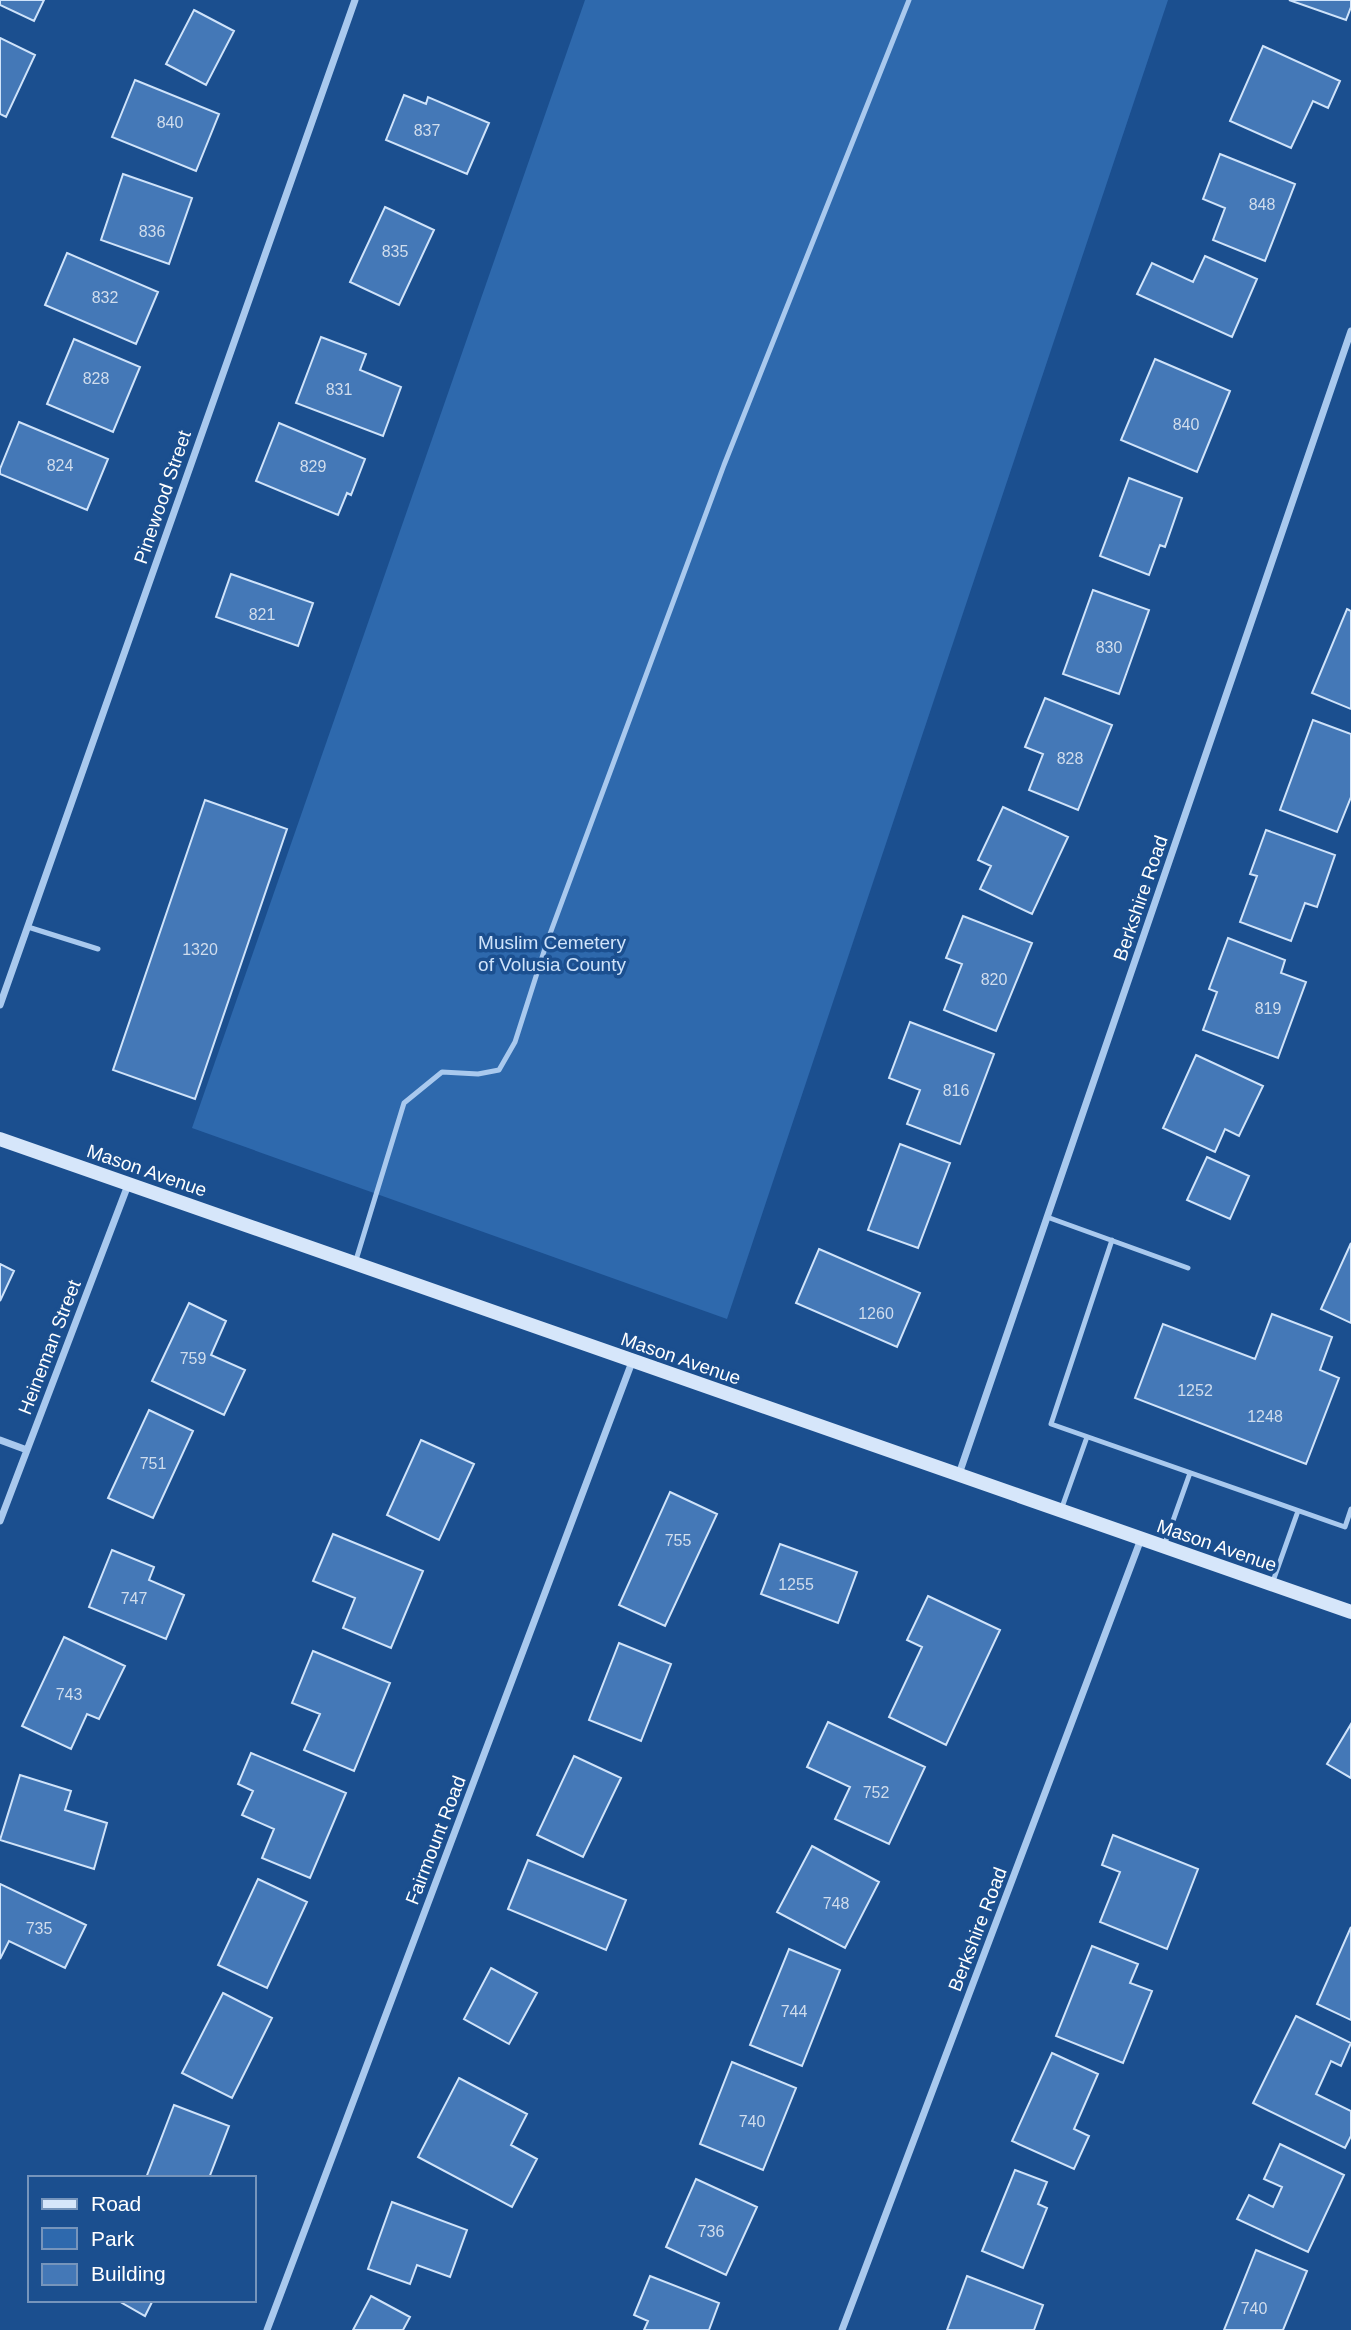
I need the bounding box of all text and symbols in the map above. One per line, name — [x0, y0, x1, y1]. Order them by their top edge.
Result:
house number: 840 — [157, 114, 183, 131]
house number: 837 — [414, 122, 440, 139]
house number: 848 — [1249, 196, 1275, 213]
house number: 836 — [139, 223, 165, 240]
house number: 835 — [382, 243, 408, 260]
house number: 832 — [92, 289, 118, 306]
house number: 828 — [83, 370, 109, 387]
house number: 831 — [326, 381, 352, 398]
house number: 840 — [1173, 416, 1199, 433]
street label: Pinewood Street — [130, 427, 195, 566]
house number: 824 — [47, 457, 73, 474]
house number: 829 — [300, 458, 326, 475]
house number: 821 — [249, 606, 275, 623]
house number: 830 — [1096, 639, 1122, 656]
house number: 828 — [1057, 750, 1083, 767]
street label: Berkshire Road — [1109, 833, 1172, 963]
park label: Muslim Cemetery of Volusia County — [478, 932, 626, 975]
house number: 1320 — [182, 941, 218, 958]
house number: 820 — [981, 971, 1007, 988]
house number: 819 — [1255, 1000, 1281, 1017]
house number: 816 — [943, 1082, 969, 1099]
street label: Mason Avenue — [84, 1140, 210, 1201]
street label: Heineman Street — [14, 1276, 85, 1417]
house number: 1260 — [858, 1305, 894, 1322]
street label: Mason Avenue — [618, 1328, 744, 1389]
house number: 759 — [180, 1350, 206, 1367]
house number: 1252 — [1177, 1382, 1213, 1399]
house number: 1248 — [1247, 1408, 1283, 1425]
house number: 751 — [140, 1455, 166, 1472]
street label: Mason Avenue — [1154, 1515, 1280, 1576]
house number: 755 — [665, 1532, 691, 1549]
house number: 1255 — [778, 1576, 814, 1593]
house number: 747 — [121, 1590, 147, 1607]
house number: 743 — [56, 1686, 82, 1703]
street label: Fairmount Road — [401, 1773, 470, 1908]
house number: 752 — [863, 1784, 889, 1801]
street label: Berkshire Road — [944, 1864, 1011, 1994]
house number: 748 — [823, 1895, 849, 1912]
house number: 735 — [26, 1920, 52, 1937]
house number: 744 — [781, 2003, 807, 2020]
house number: 740 — [739, 2113, 765, 2130]
legend — [28, 2176, 256, 2302]
text: Road — [91, 2192, 141, 2215]
house number: 736 — [698, 2223, 724, 2240]
text: Park — [91, 2227, 135, 2250]
text: Building — [91, 2262, 166, 2285]
house number: 740 — [1241, 2300, 1267, 2317]

